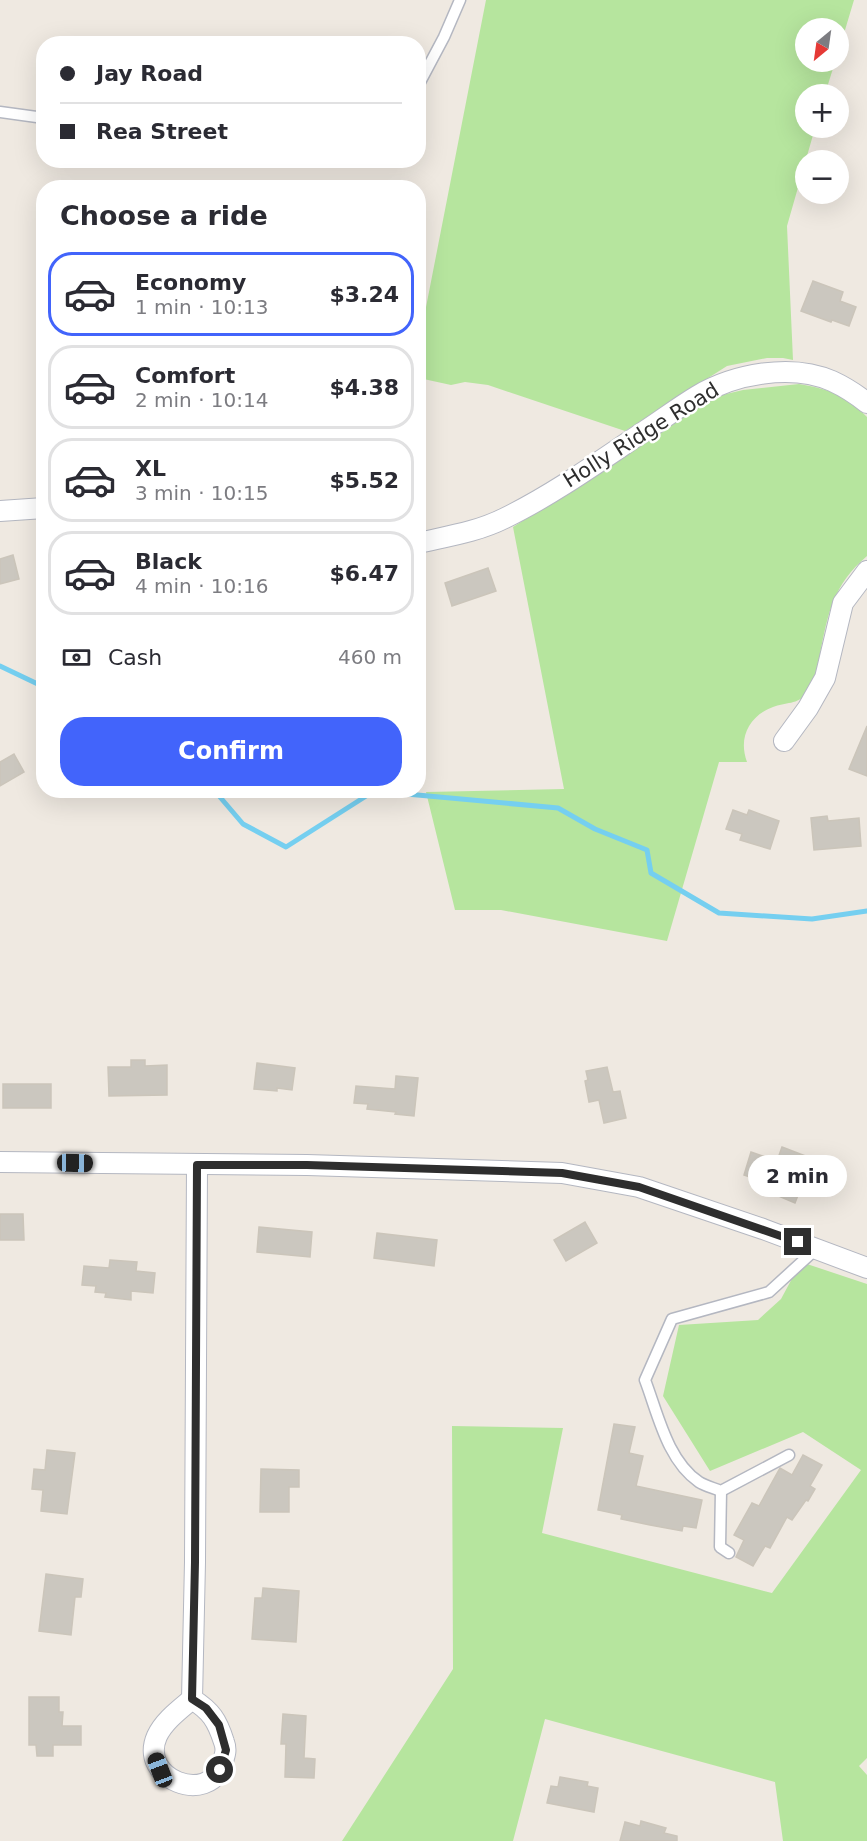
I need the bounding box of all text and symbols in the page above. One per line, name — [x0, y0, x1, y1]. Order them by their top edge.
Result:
north arrow — [795, 18, 849, 72]
map controls — [795, 18, 849, 204]
text: Jay Road — [96, 61, 203, 86]
button: + — [795, 84, 849, 138]
text: Rea Street — [96, 119, 228, 144]
button: − — [795, 150, 849, 204]
text: Choose a ride — [60, 200, 268, 231]
icon: car — [63, 267, 117, 321]
text: Economy — [135, 270, 246, 295]
text: $3.24 — [329, 282, 399, 307]
text: 1 min · 10:13 — [135, 295, 269, 319]
icon: car — [63, 360, 117, 414]
text: Comfort — [135, 363, 235, 388]
text: $4.38 — [329, 375, 399, 400]
street label: Holly Ridge Road — [559, 377, 723, 493]
text: 2 min · 10:14 — [135, 388, 269, 412]
icon: car — [63, 453, 117, 507]
text: XL — [135, 456, 166, 481]
text: $5.52 — [329, 468, 399, 493]
text: 3 min · 10:15 — [135, 481, 269, 505]
icon: car — [63, 546, 117, 600]
text: Black — [135, 549, 202, 574]
text: $6.47 — [329, 561, 399, 586]
text: 4 min · 10:16 — [135, 574, 269, 598]
icon: cash — [60, 641, 93, 674]
text: Cash — [108, 645, 162, 670]
text: 460 m — [338, 645, 402, 669]
button: Confirm — [60, 717, 402, 786]
car — [57, 1154, 93, 1172]
callout: 2 min — [748, 1155, 848, 1197]
text: 2 min — [766, 1164, 829, 1188]
route end — [784, 1228, 811, 1255]
car — [145, 1750, 175, 1790]
route start — [206, 1756, 233, 1783]

